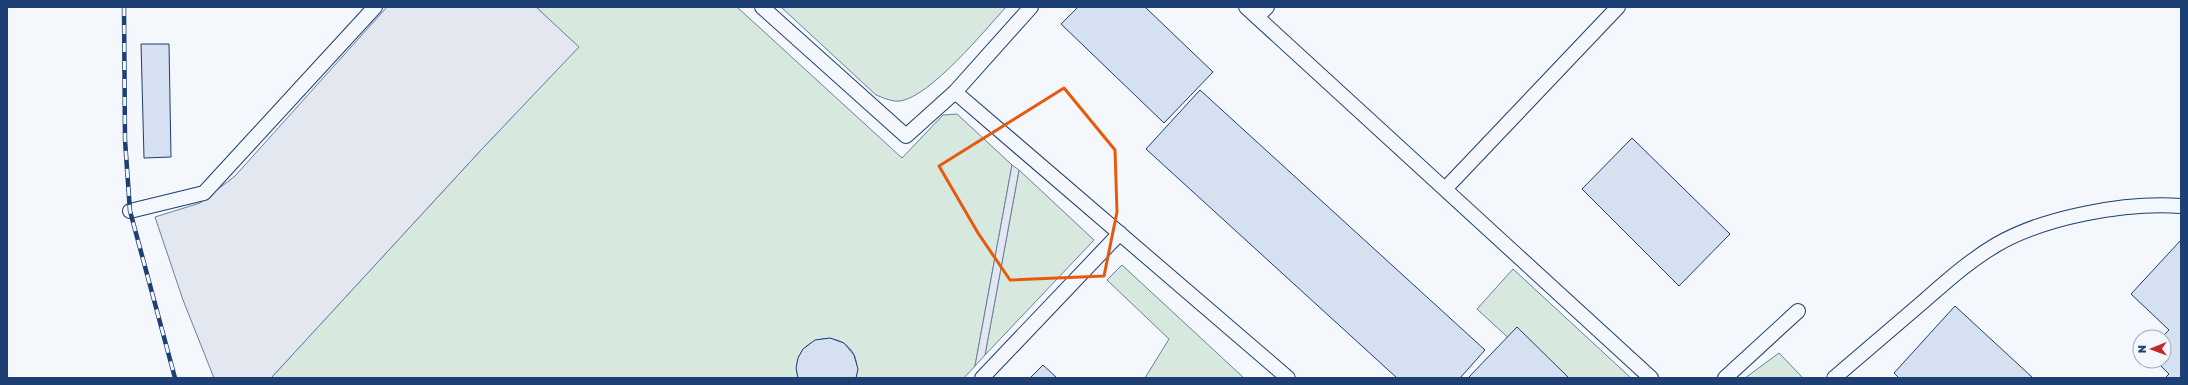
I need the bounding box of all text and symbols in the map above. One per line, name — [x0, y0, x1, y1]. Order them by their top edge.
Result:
north arrow — [2132, 329, 2172, 369]
text: N — [2135, 345, 2148, 353]

